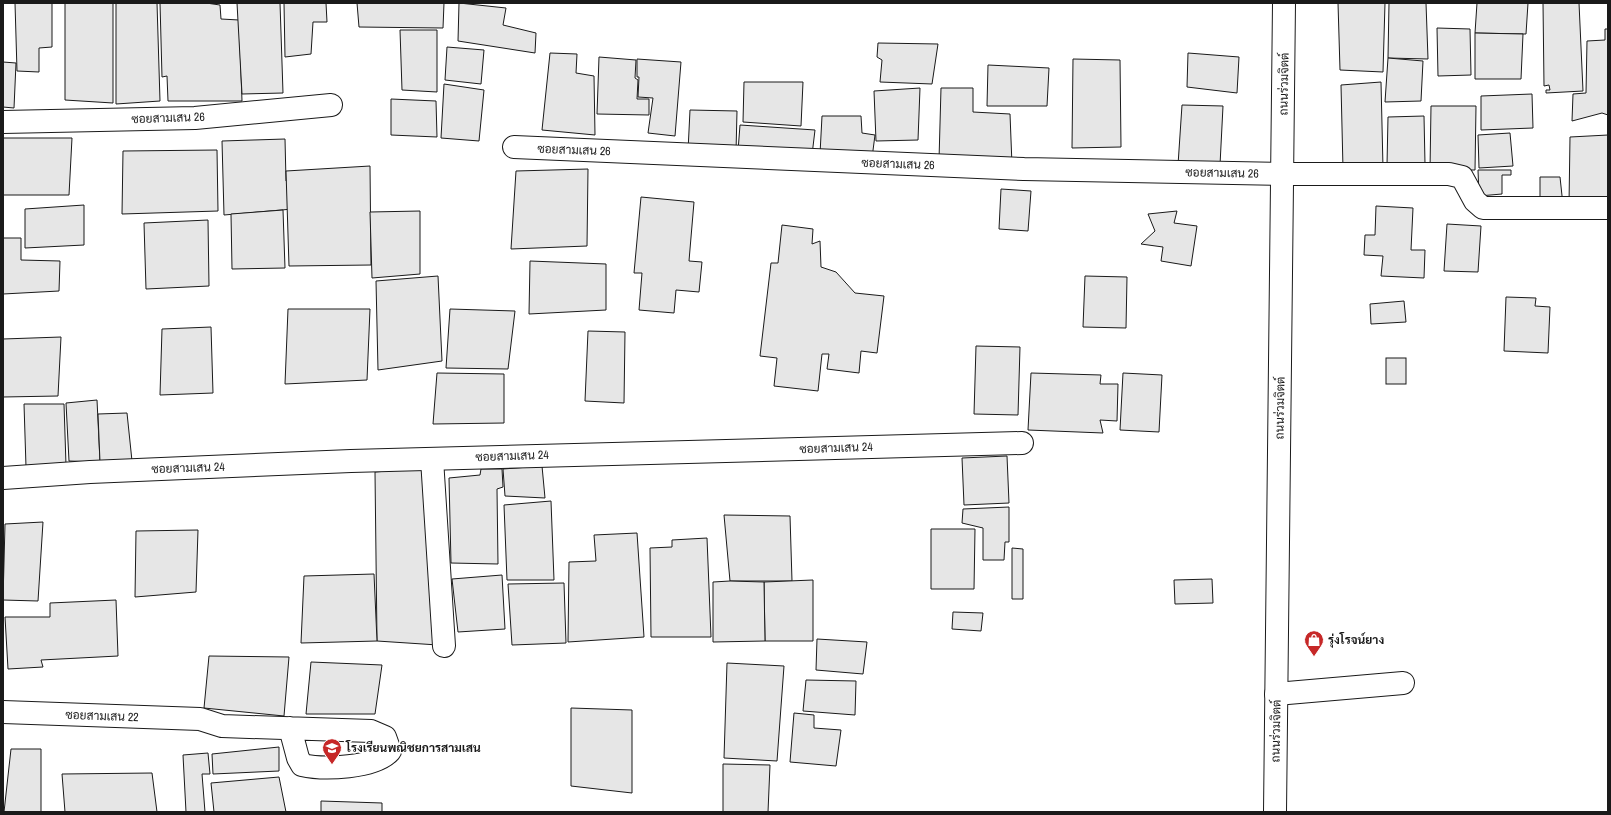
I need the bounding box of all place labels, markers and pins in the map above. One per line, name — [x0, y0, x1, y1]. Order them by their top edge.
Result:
shop icon: รุ่งโรจน์ยาง — [1303, 629, 1325, 657]
place label: รุ่งโรจน์ยาง — [1328, 632, 1384, 648]
school or university icon: โรงเรียนพณิชยการสามเสน — [321, 737, 343, 765]
place label: โรงเรียนพณิชยการสามเสน — [345, 740, 481, 756]

